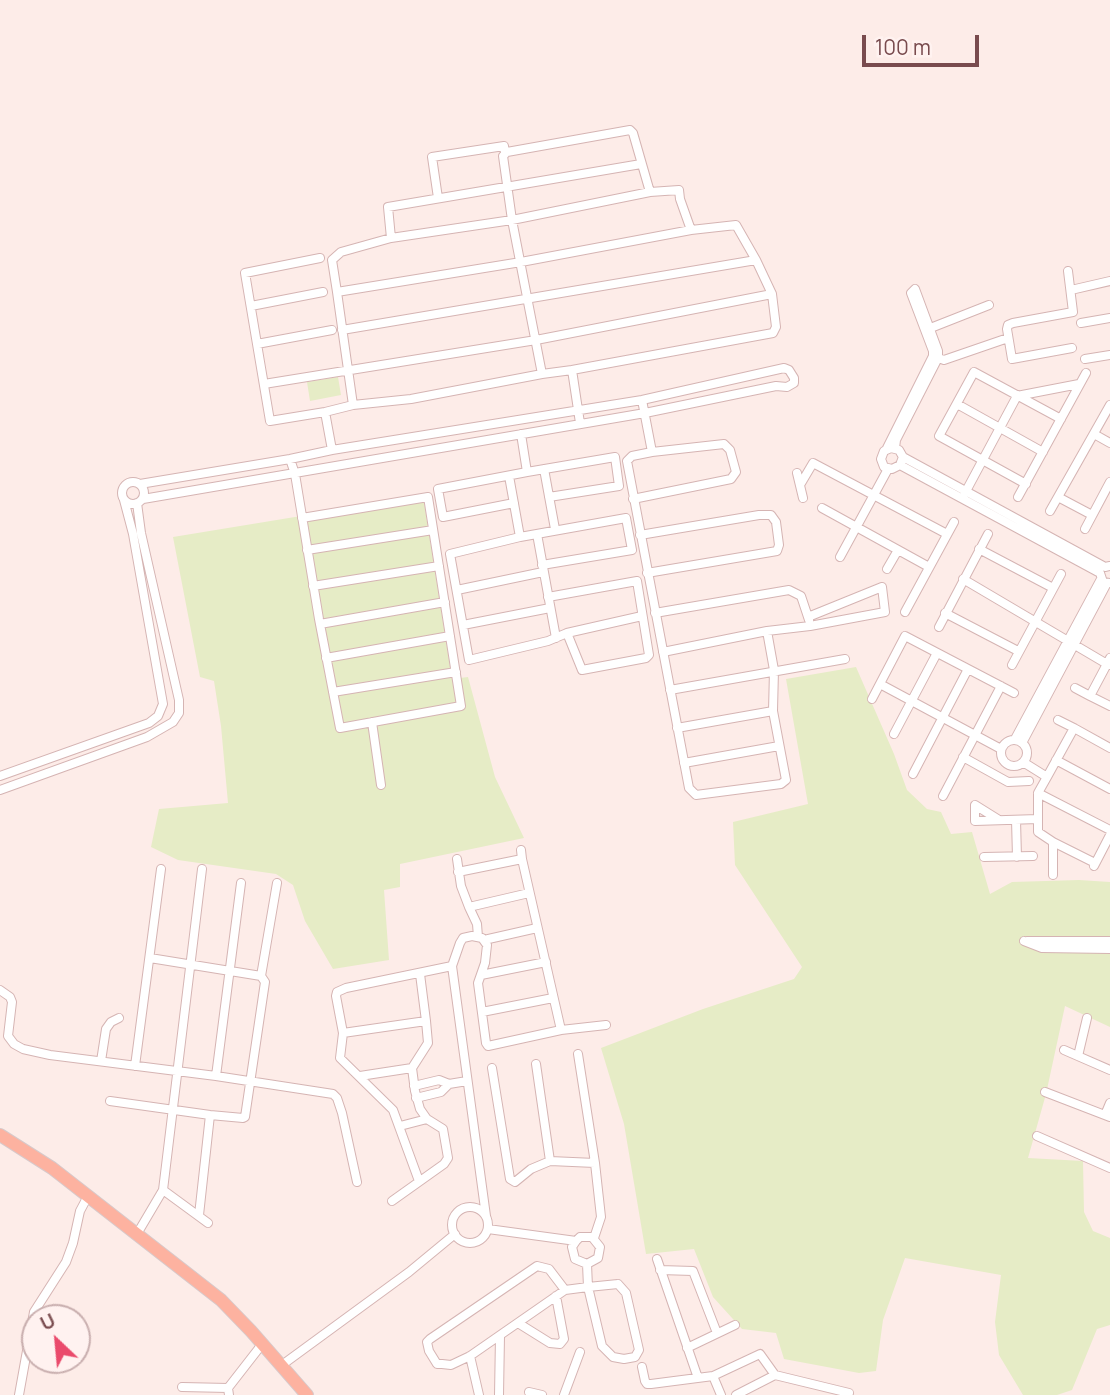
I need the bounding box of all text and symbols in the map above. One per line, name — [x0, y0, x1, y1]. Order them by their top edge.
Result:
scale bar — [865, 21, 982, 65]
text: 100 m — [875, 33, 931, 61]
north arrow — [21, 1304, 91, 1374]
text: U — [36, 1307, 60, 1337]

